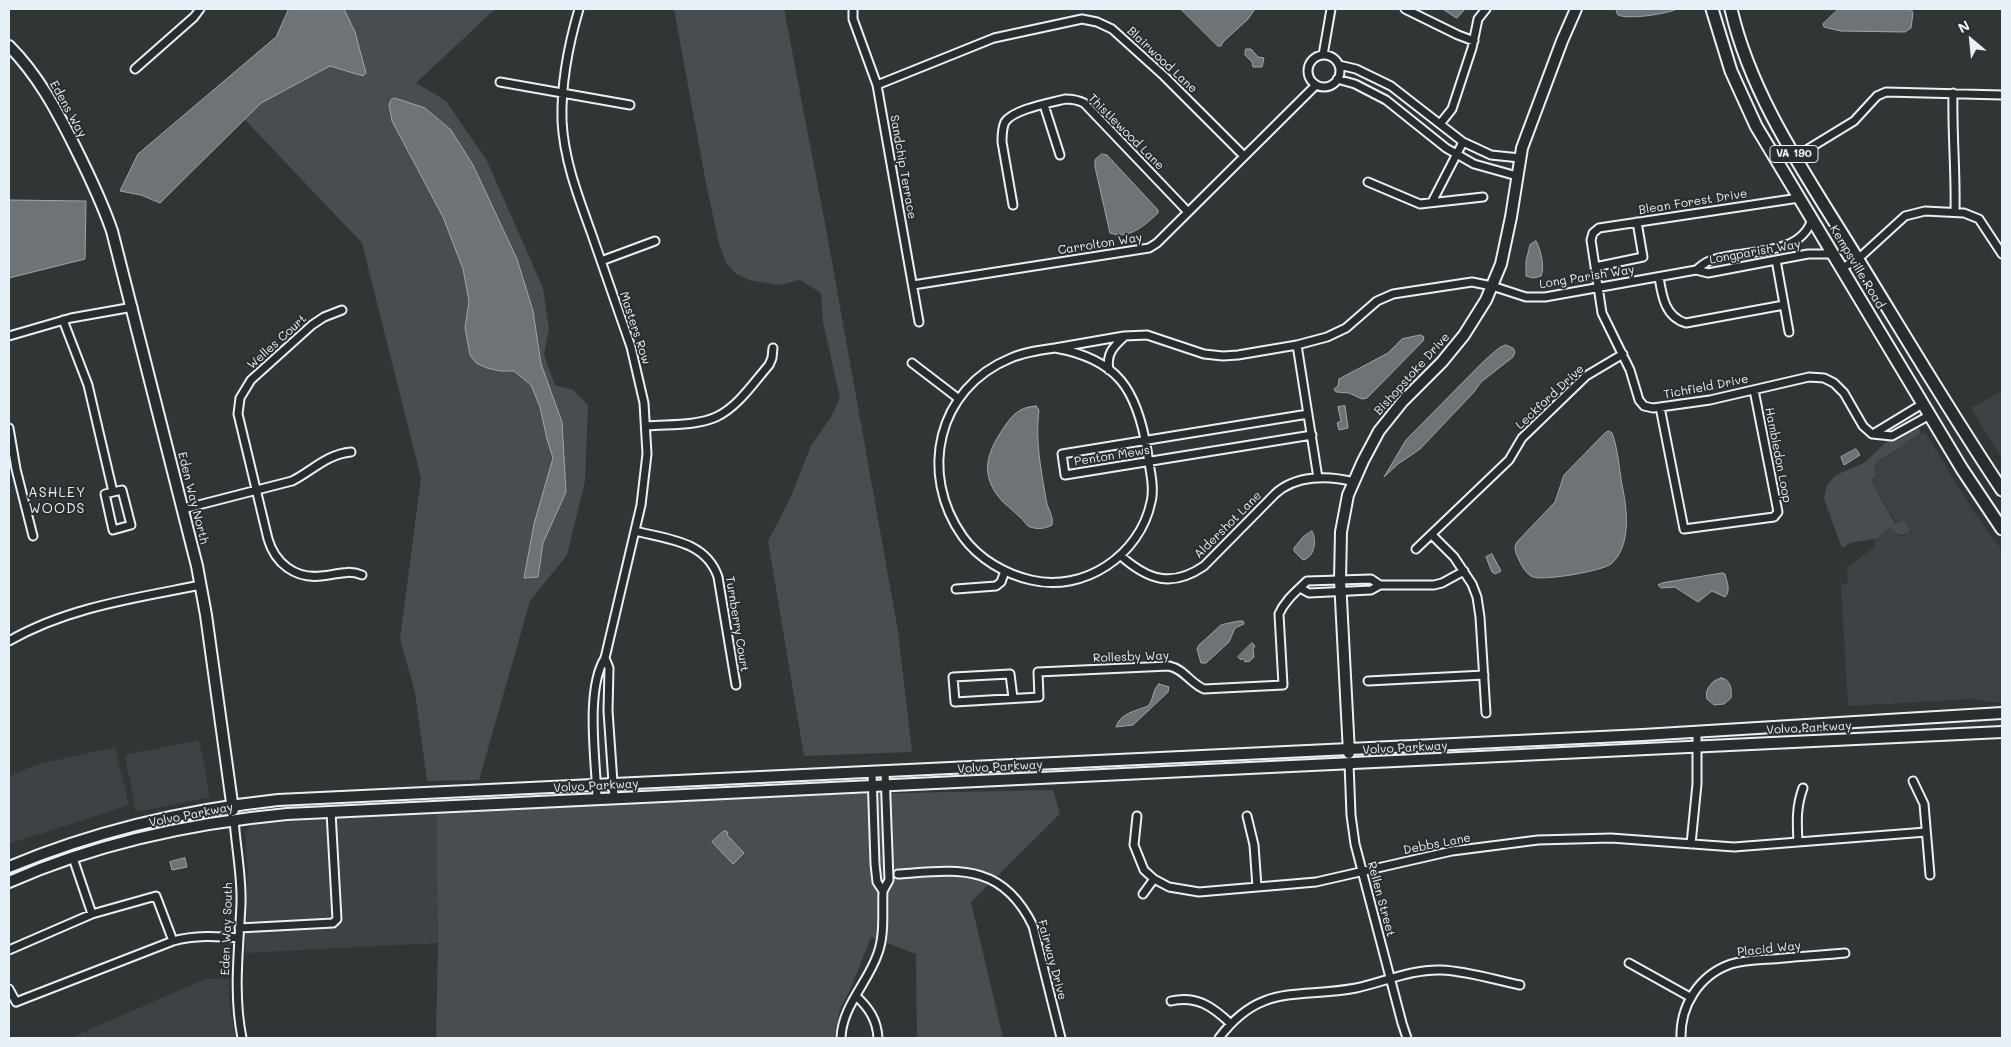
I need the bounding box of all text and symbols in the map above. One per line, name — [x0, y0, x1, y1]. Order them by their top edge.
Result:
north arrow — [1946, 15, 1996, 65]
text: N — [1955, 15, 1973, 37]
street label: Blairwood Lane — [1124, 24, 1200, 96]
street label: Edens Way — [47, 78, 89, 140]
street label: Thistlewood Lane — [1085, 91, 1167, 173]
street label: Sandchip Terrace — [887, 114, 919, 220]
road number: VA 190 — [1770, 146, 1818, 162]
street label: Blean Forest Drive — [1638, 186, 1748, 218]
street label: Kempsville Road — [1826, 223, 1888, 311]
street label: Carrolton Way — [1057, 230, 1143, 258]
street label: Longparish Way — [1708, 237, 1802, 267]
street label: Long Parish Way — [1538, 262, 1636, 292]
street label: Masters Row — [617, 290, 653, 366]
street label: Welles Court — [244, 312, 310, 372]
street label: Bishopstoke Drive — [1371, 330, 1453, 418]
street label: Leckford Drive — [1513, 362, 1587, 432]
street label: Tichfield Drive — [1662, 372, 1750, 402]
street label: Hambledon Loop — [1762, 406, 1794, 504]
street label: Penton Mews — [1073, 443, 1151, 469]
street label: Eden Way North — [175, 450, 211, 546]
district label: ASHLEY WOODS — [27, 485, 87, 518]
street label: Aldershot Lane — [1191, 488, 1265, 562]
street label: Turnberry Court — [722, 575, 752, 673]
street label: Rollesby Way — [1093, 648, 1169, 666]
street label: Volvo Parkway — [1766, 719, 1852, 737]
street label: Volvo Parkway — [1362, 739, 1448, 757]
street label: Volvo Parkway — [957, 758, 1043, 776]
street label: Volvo Parkway — [553, 777, 639, 795]
street label: Volvo Parkway — [148, 800, 234, 830]
street label: Debbs Lane — [1402, 830, 1472, 858]
street label: Rellen Street — [1364, 860, 1398, 938]
street label: Eden Way South — [218, 882, 236, 976]
street label: Fairway Drive — [1034, 918, 1070, 1002]
street label: Placid Way — [1736, 938, 1802, 960]

